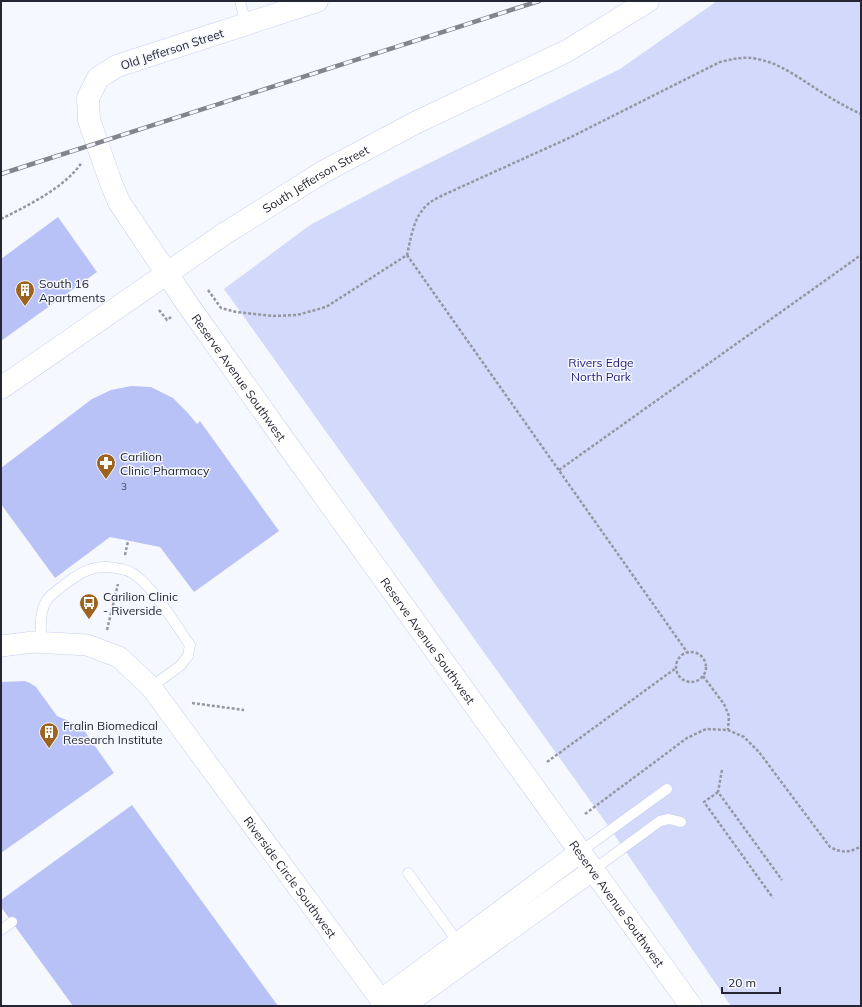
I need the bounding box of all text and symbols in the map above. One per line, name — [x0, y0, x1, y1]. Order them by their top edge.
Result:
street label: Old Jefferson Street — [118, 25, 226, 73]
street label: South Jefferson Street — [259, 142, 371, 216]
place label: South 16 Apartments — [39, 276, 105, 305]
building icon: South 16 Apartments — [14, 279, 36, 307]
street label: Reserve Avenue Southwest — [189, 311, 290, 444]
park label: Rivers Edge North Park — [568, 355, 634, 384]
place label: Carilion Clinic Pharmacy — [120, 449, 210, 478]
pharmacy icon: Carilion Clinic Pharmacy — [95, 452, 117, 480]
house number: 3 — [121, 480, 127, 493]
street label: Reserve Avenue Southwest — [378, 574, 479, 707]
place label: Carilion Clinic - Riverside — [103, 589, 178, 618]
bus stop icon: Carilion Clinic - Riverside — [78, 592, 100, 620]
place label: Fralin Biomedical Research Institute — [63, 718, 163, 747]
building icon: Fralin Biomedical Research Institute — [38, 721, 60, 749]
street label: Riverside Circle Southwest — [241, 813, 340, 941]
street label: Reserve Avenue Southwest — [567, 837, 668, 970]
scale bar — [722, 969, 780, 995]
text: 20 m — [728, 975, 756, 990]

